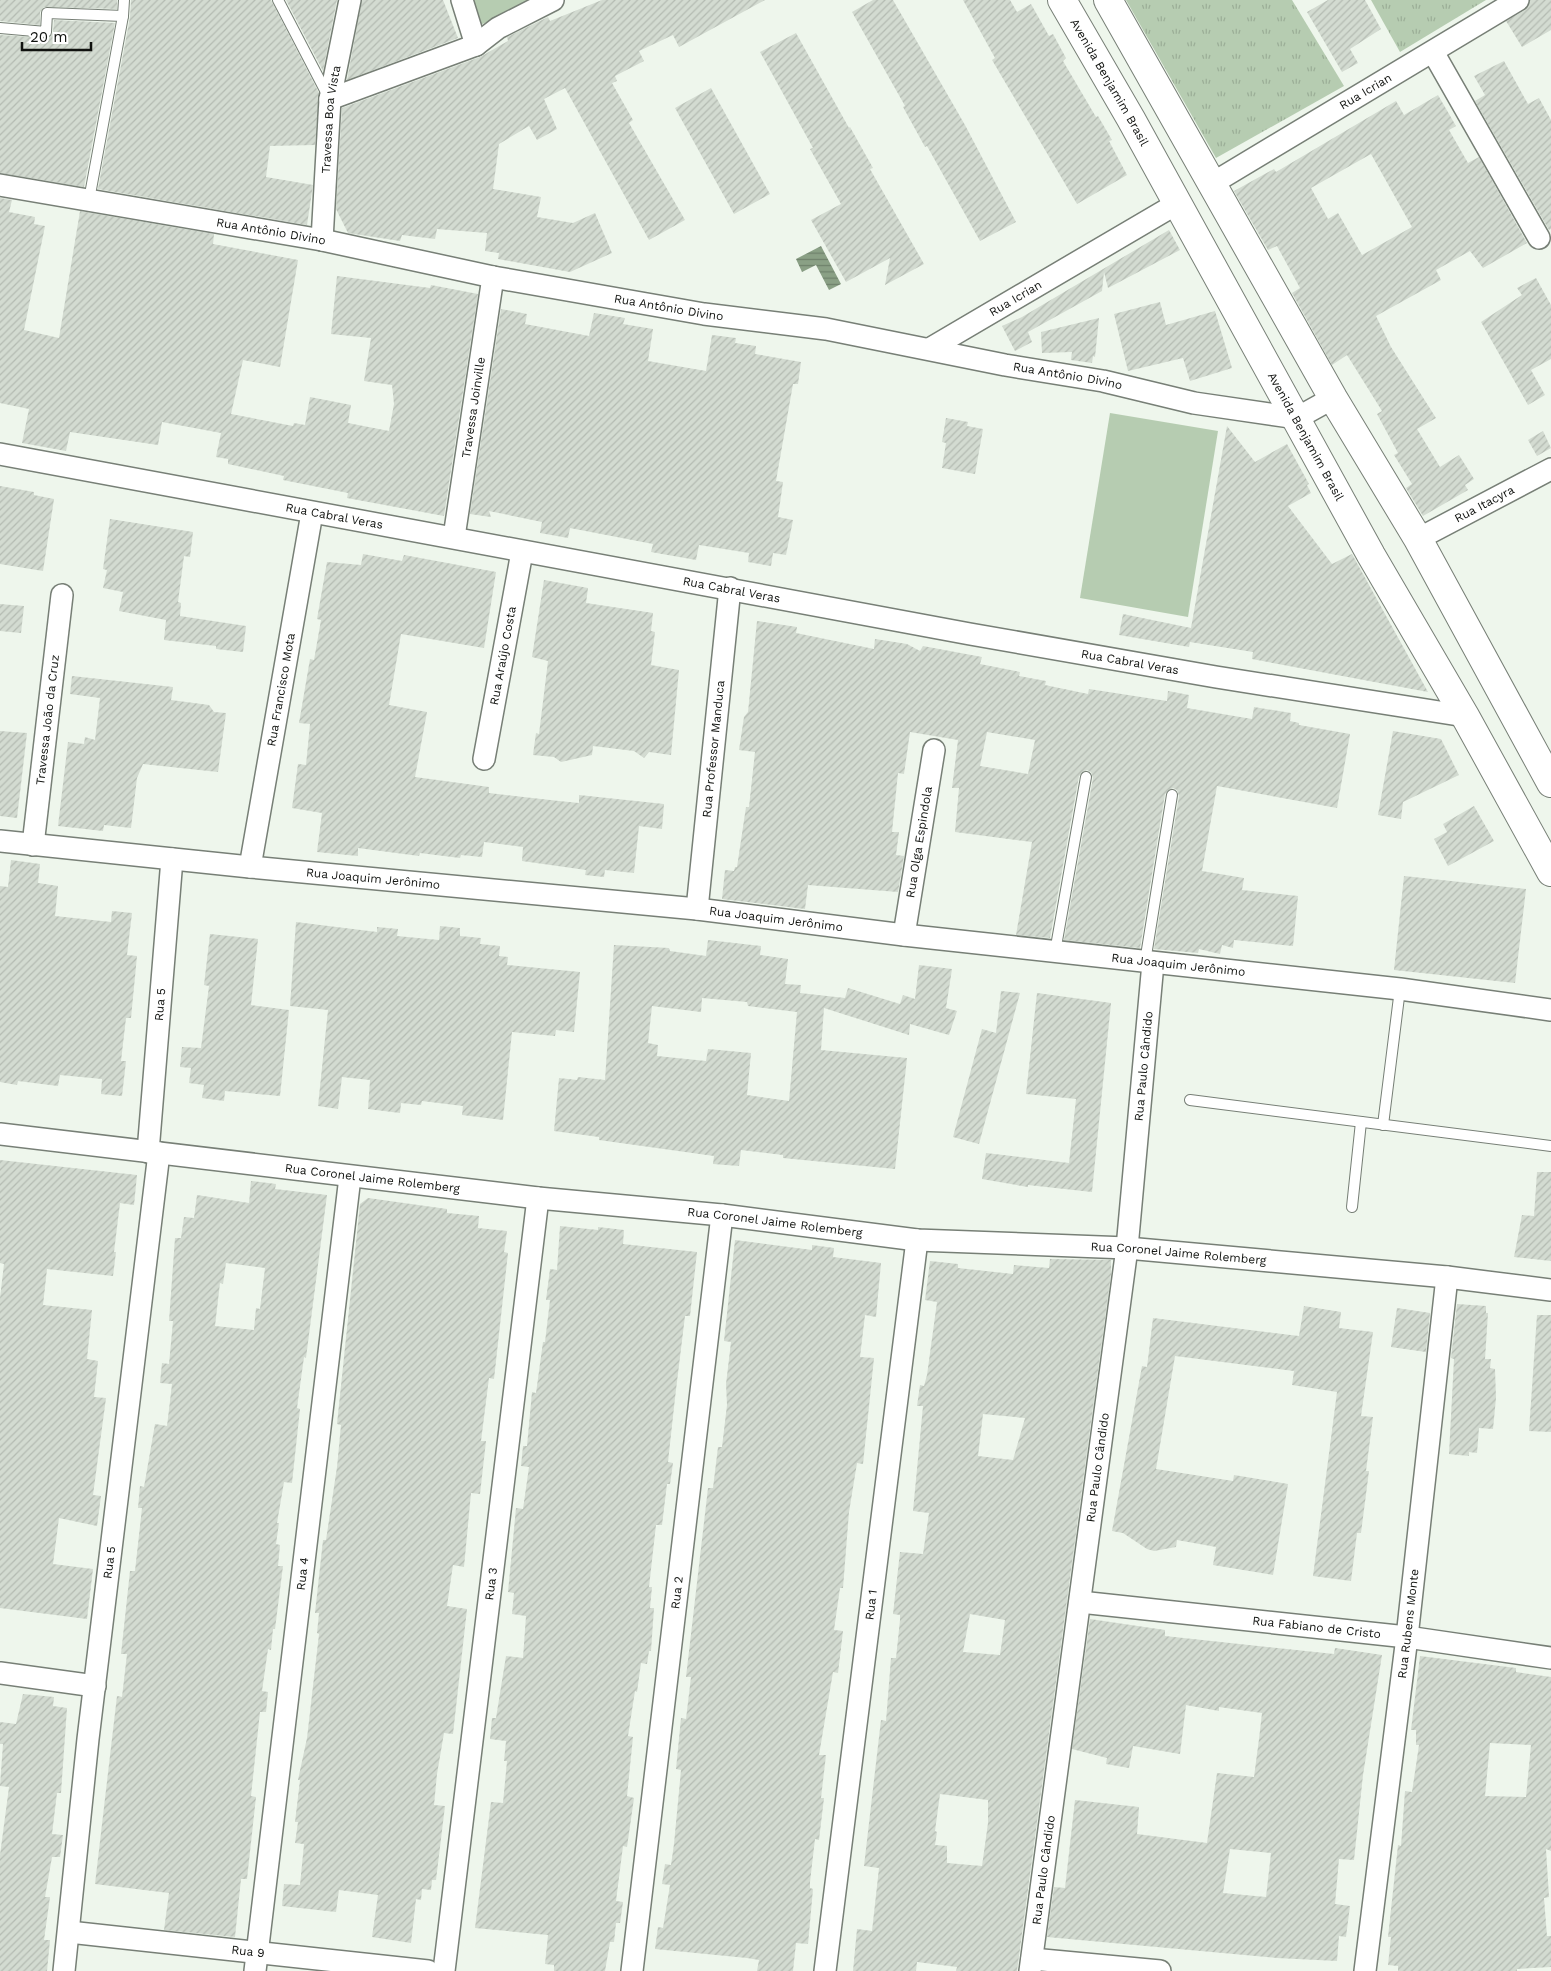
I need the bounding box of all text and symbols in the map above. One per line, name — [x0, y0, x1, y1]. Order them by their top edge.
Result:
street label: Avenida Benjamim Brasil — [1067, 16, 1152, 149]
scale bar — [22, 20, 91, 52]
text: 20 m — [30, 28, 68, 46]
street label: Travessa Boa Vista — [319, 64, 344, 174]
street label: Rua Icrian — [1337, 70, 1394, 112]
street label: Rua Antônio Divino — [215, 215, 327, 248]
street label: Rua Icrian — [987, 278, 1044, 319]
street label: Rua Antônio Divino — [613, 291, 724, 323]
street label: Travessa Joinville — [459, 356, 488, 459]
street label: Rua Antônio Divino — [1012, 359, 1124, 392]
street label: Avenida Benjamim Brasil — [1265, 370, 1347, 503]
street label: Rua Itacyra — [1452, 483, 1517, 526]
street label: Rua Cabral Veras — [284, 500, 384, 532]
street label: Rua Cabral Veras — [682, 574, 781, 606]
street label: Rua Araújo Costa — [487, 605, 519, 706]
street label: Rua Francisco Mota — [264, 632, 298, 748]
street label: Rua Cabral Veras — [1080, 647, 1180, 677]
street label: Travessa João da Cruz — [33, 654, 62, 786]
street label: Rua Professor Manduca — [699, 679, 728, 818]
street label: Rua Olga Espindola — [903, 785, 935, 899]
street label: Rua Joaquim Jerônimo — [305, 865, 441, 892]
street label: Rua Joaquim Jerônimo — [708, 904, 844, 934]
street label: Rua Joaquim Jerônimo — [1111, 951, 1246, 979]
street label: Rua 5 — [152, 988, 168, 1021]
street label: Rua Paulo Cândido — [1132, 1011, 1156, 1122]
street label: Rua Coronel Jaime Rolemberg — [284, 1161, 461, 1196]
street label: Rua Coronel Jaime Rolemberg — [687, 1205, 864, 1240]
street label: Rua Coronel Jaime Rolemberg — [1090, 1240, 1267, 1268]
street label: Rua Paulo Cândido — [1083, 1412, 1112, 1523]
street label: Rua 5 — [100, 1545, 118, 1580]
street label: Rua 4 — [294, 1557, 311, 1591]
street label: Rua 3 — [482, 1567, 500, 1601]
street label: Rua Rubens Monte — [1395, 1568, 1422, 1679]
street label: Rua 2 — [668, 1576, 686, 1610]
street label: Rua 1 — [862, 1589, 880, 1621]
street label: Rua Fabiano de Cristo — [1252, 1613, 1382, 1641]
street label: Rua Paulo Cândido — [1029, 1814, 1058, 1926]
street label: Rua 9 — [231, 1943, 265, 1960]

